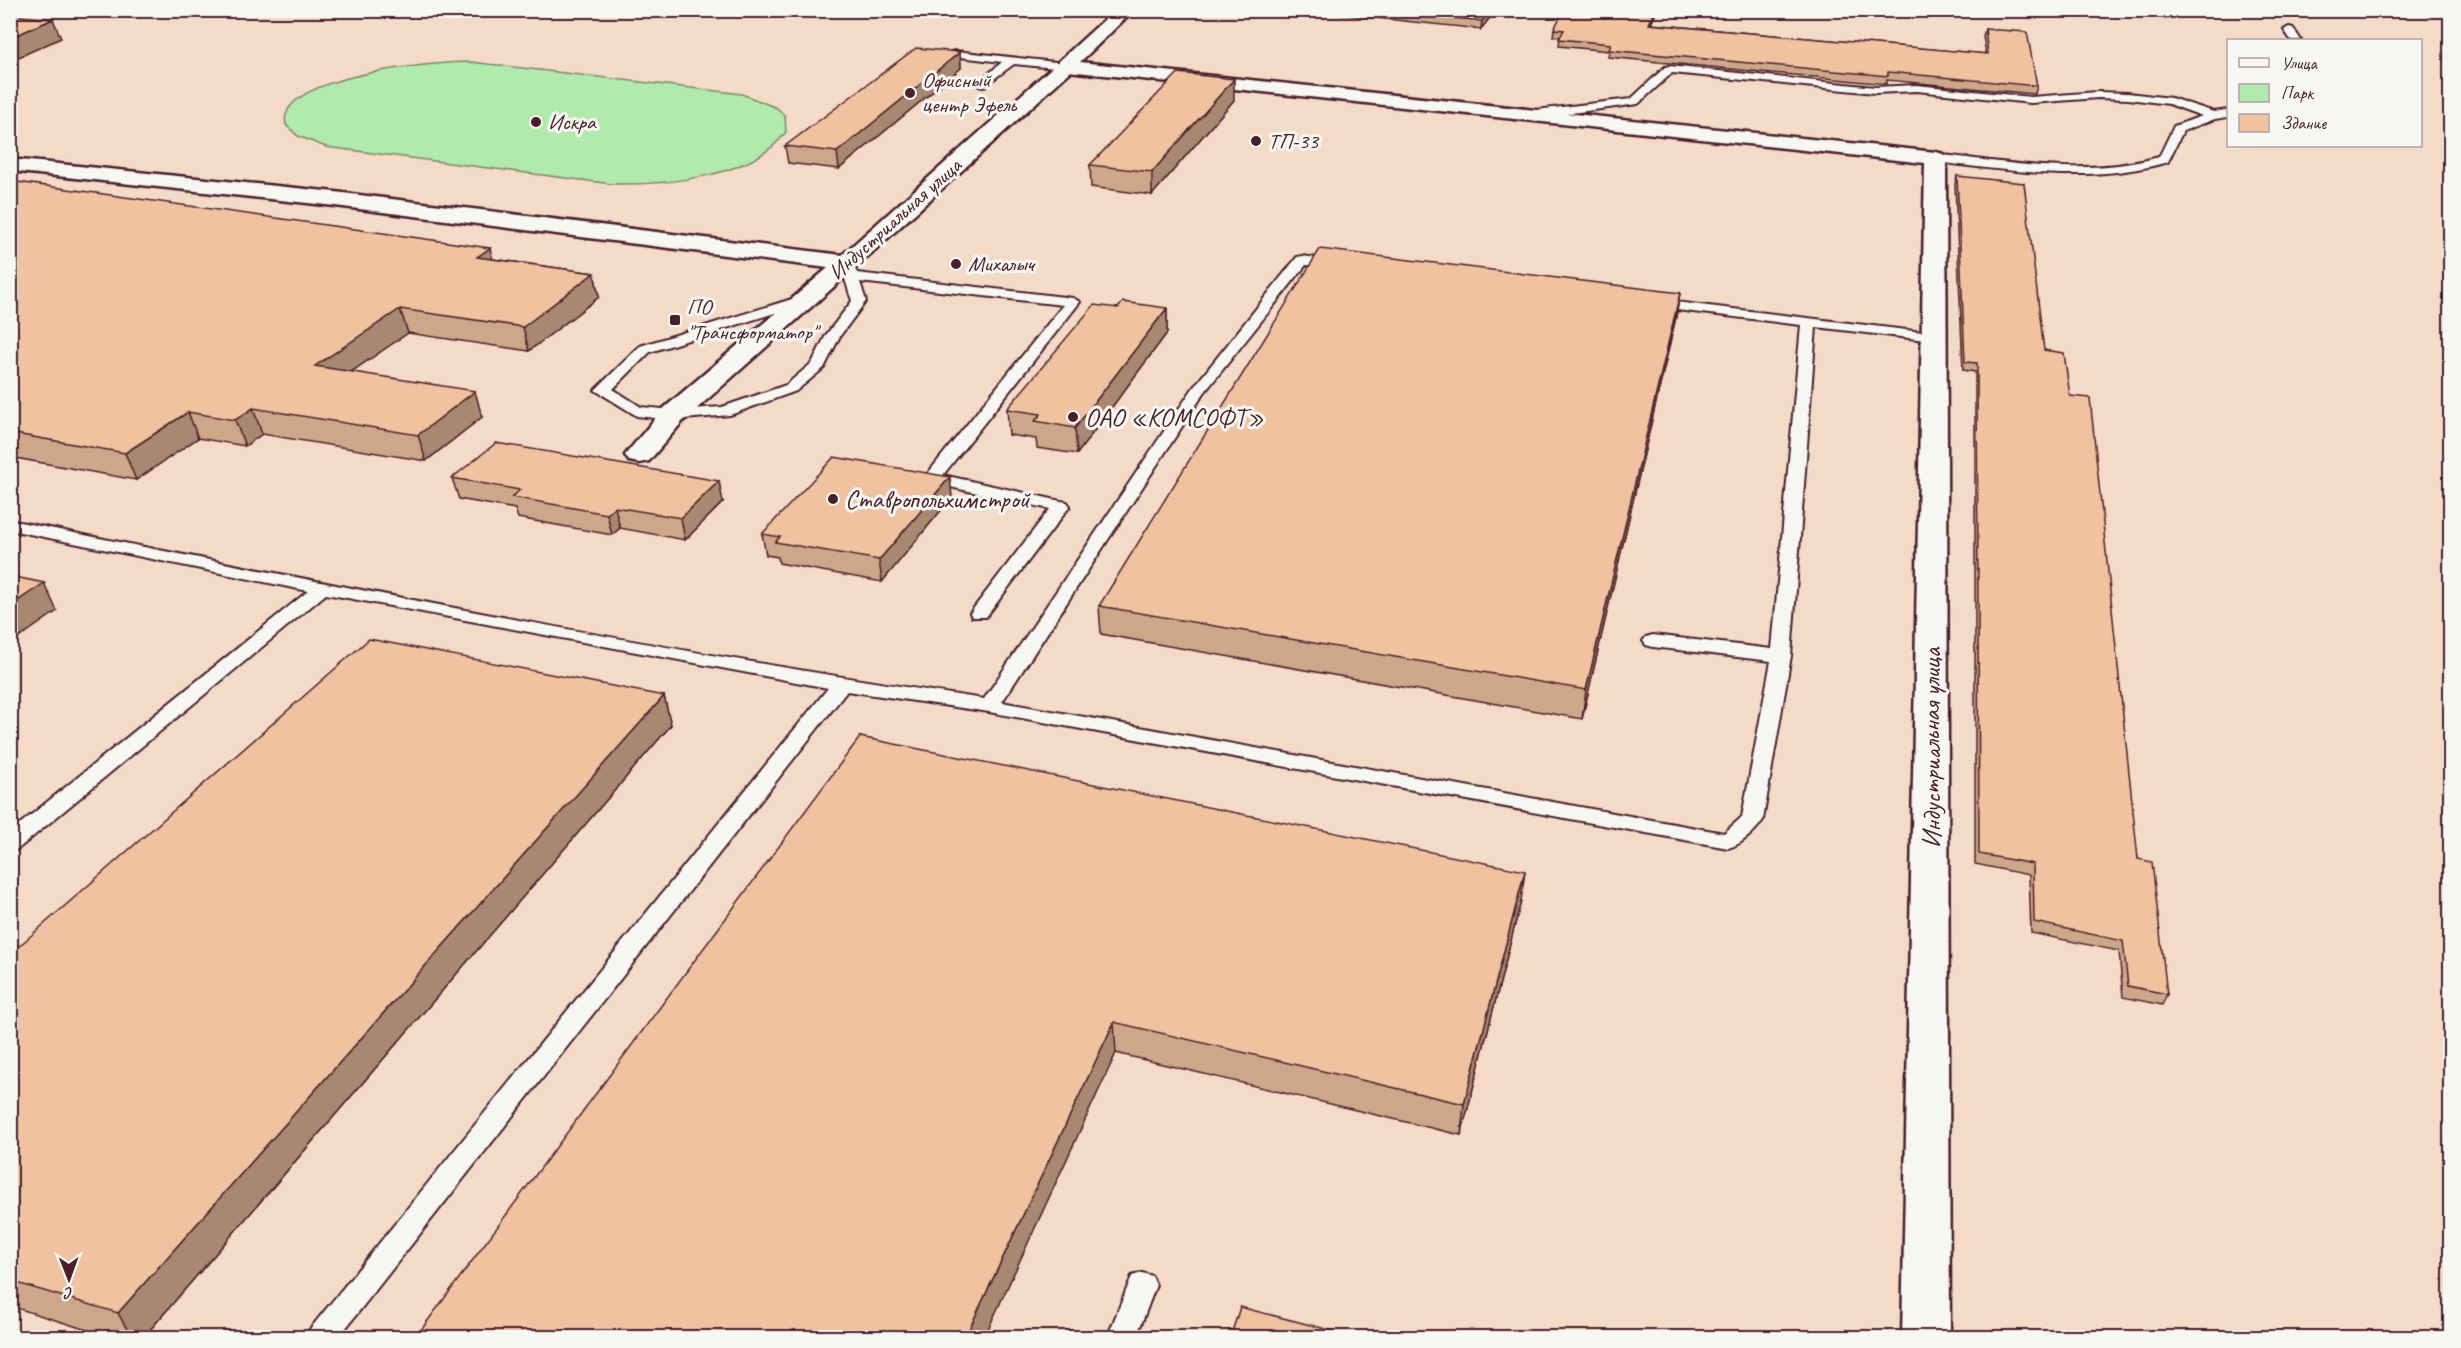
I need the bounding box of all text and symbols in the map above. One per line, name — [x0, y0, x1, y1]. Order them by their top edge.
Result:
legend — [2227, 39, 2422, 147]
text: Улица — [2281, 52, 2318, 74]
place label: Офисный центр Эфель — [922, 66, 1018, 119]
text: Парк — [2281, 82, 2315, 104]
marker: Офисный центр Эфель — [903, 86, 917, 100]
place label: Искра — [548, 108, 597, 136]
text: Здание — [2281, 112, 2327, 134]
marker: Искра — [529, 115, 543, 129]
place label: ТП-33 — [1268, 127, 1320, 155]
marker: ТП-33 — [1249, 134, 1263, 148]
street label: Индустриальная улица — [823, 151, 968, 286]
place label: Михалыч — [968, 250, 1036, 278]
marker: Михалыч — [949, 257, 963, 271]
place label: ПО "Трансформатор" — [687, 293, 822, 346]
marker: ПО "Трансформатор" — [668, 313, 682, 327]
place label: ОАО «КОМСОФТ» — [1085, 401, 1264, 434]
marker: ОАО «КОМСОФТ» — [1066, 410, 1080, 424]
place label: Ставропольхимстрой — [845, 483, 1032, 516]
marker: Ставропольхимстрой — [826, 492, 840, 506]
street label: Индустриальная улица — [1915, 646, 1948, 848]
north arrow — [39, 1249, 99, 1309]
text: С — [63, 1283, 73, 1303]

